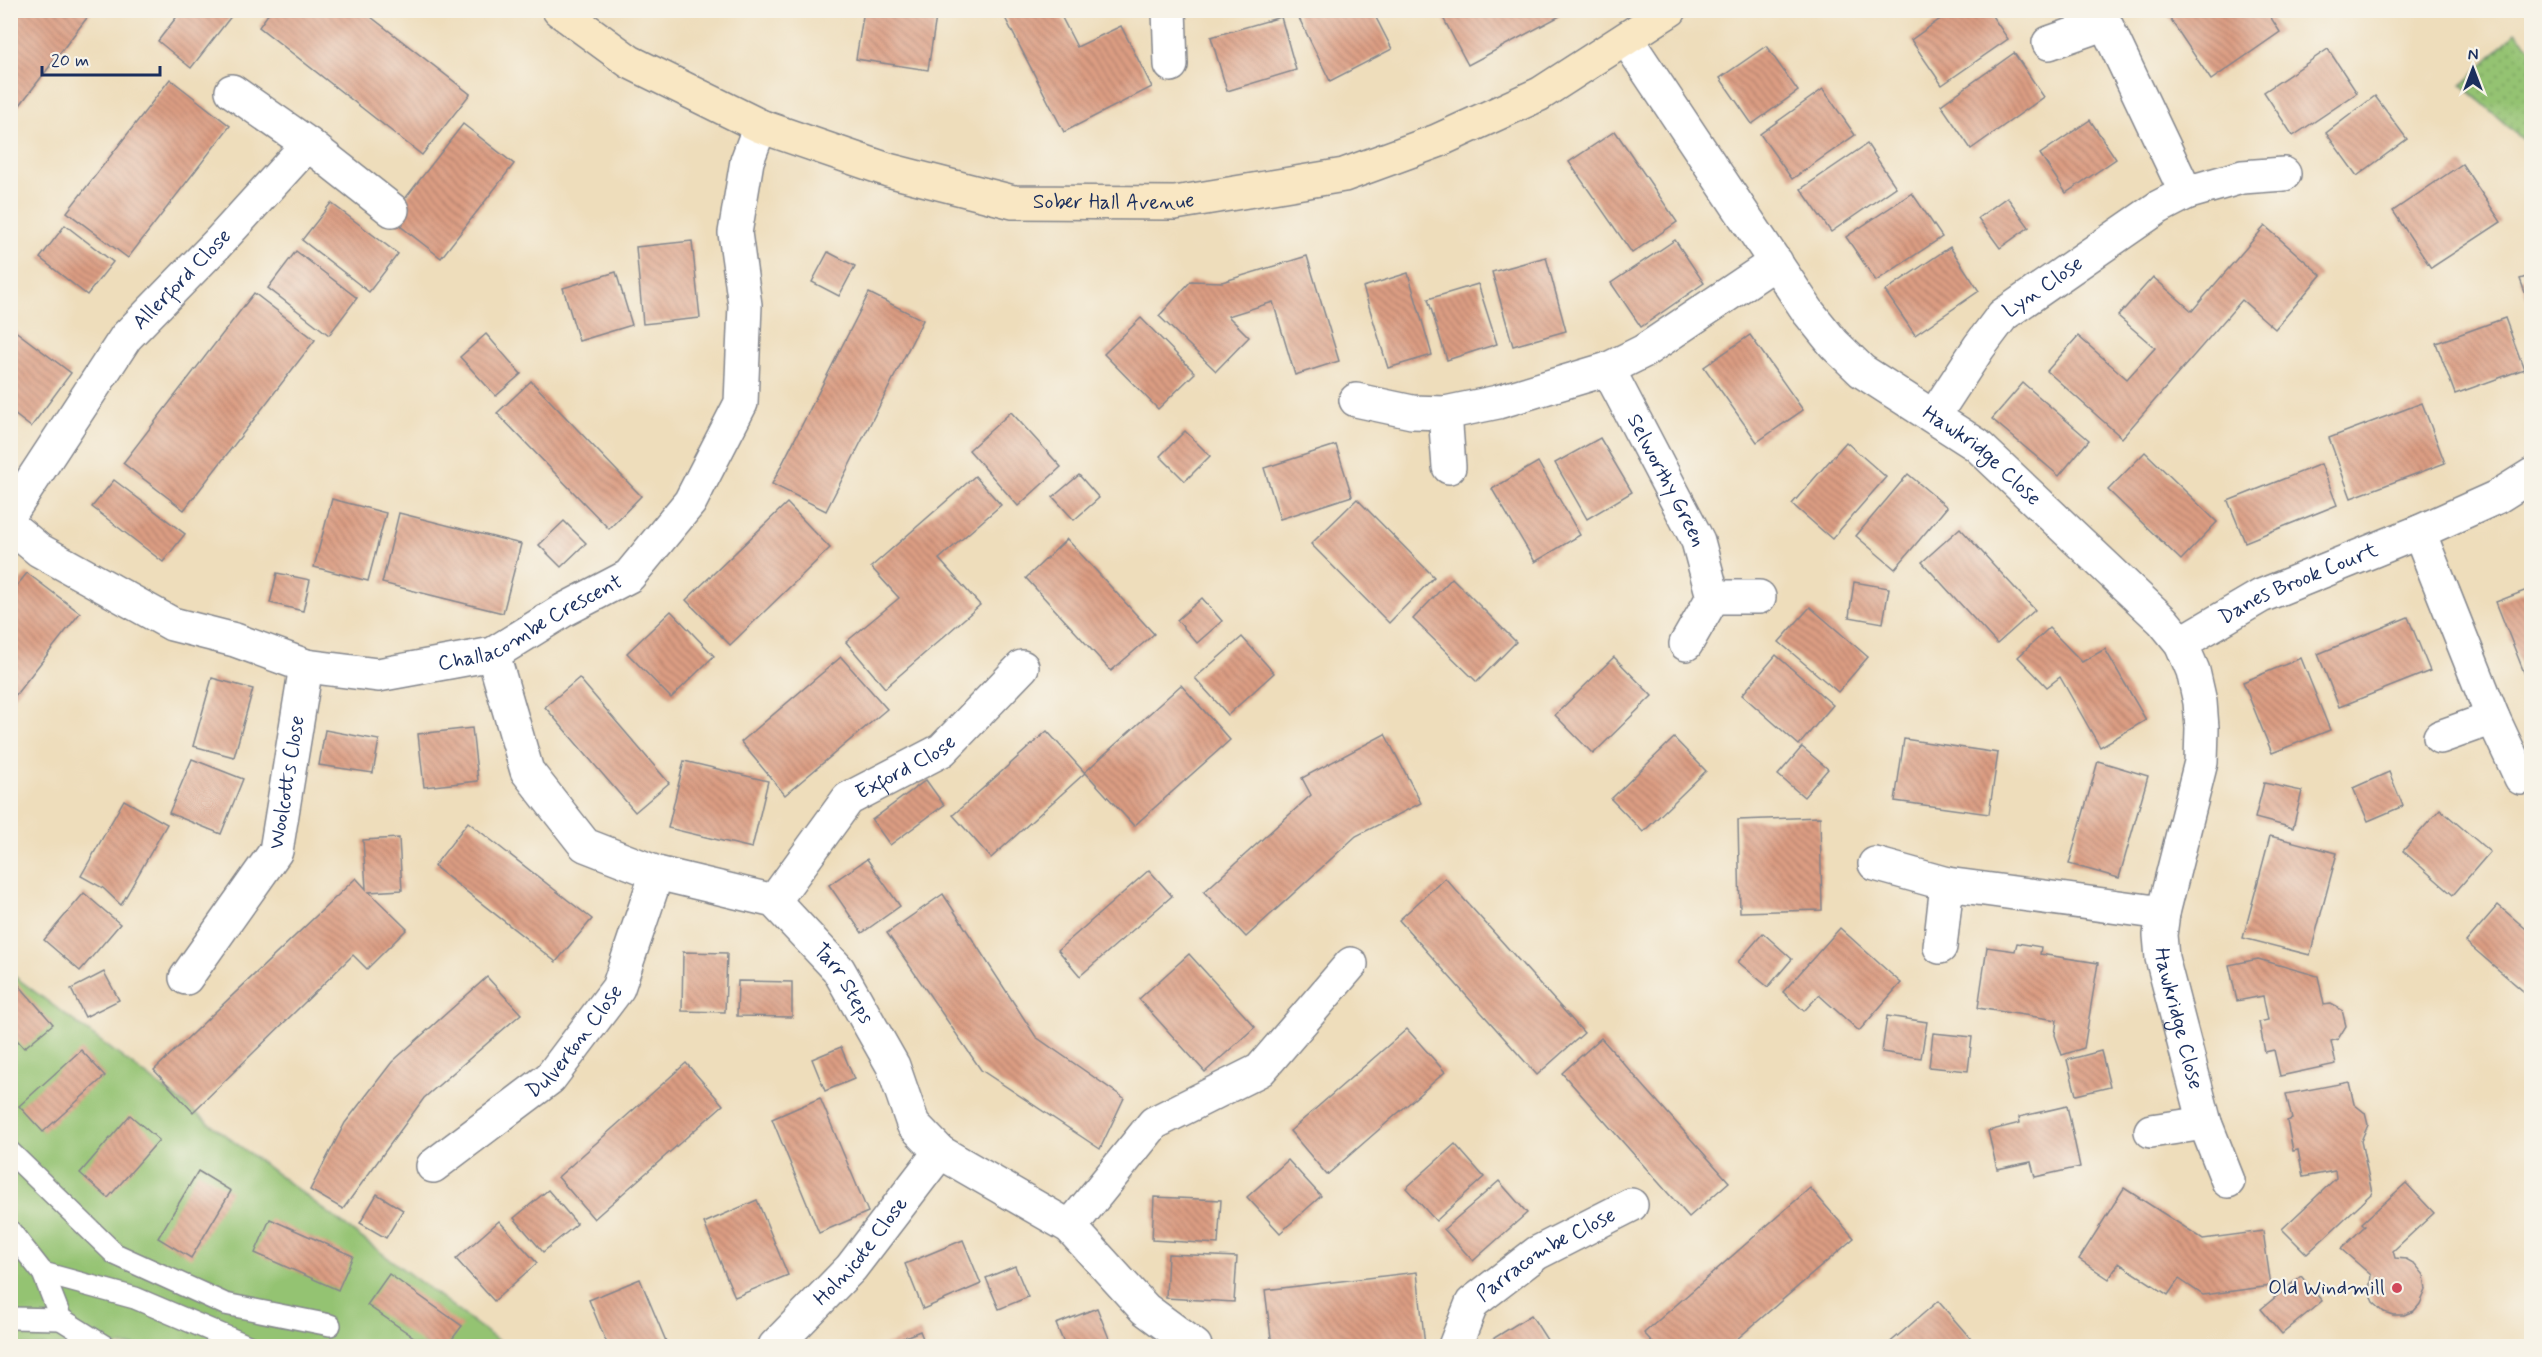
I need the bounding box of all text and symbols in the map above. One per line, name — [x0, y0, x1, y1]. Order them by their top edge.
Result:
scale bar — [42, 39, 160, 77]
north arrow — [2443, 39, 2503, 99]
text: N — [2468, 45, 2478, 66]
text: 20 m — [51, 49, 89, 73]
street label: Sober Hall Avenue — [1033, 186, 1197, 217]
street label: Allerford Close — [126, 223, 238, 336]
street label: Lyn Close — [1997, 250, 2089, 325]
street label: Hawkridge Close — [1917, 399, 2047, 512]
street label: Selworthy Green — [1620, 409, 1713, 550]
street label: Danes Brook Court — [2214, 536, 2382, 632]
street label: Challacombe Crescent — [436, 568, 628, 678]
street label: Woolcotts Close — [262, 714, 312, 852]
street label: Exford Close — [851, 729, 963, 807]
street label: Tarr Steps — [807, 937, 880, 1029]
street label: Hawkridge Close — [2147, 947, 2210, 1093]
street label: Dulverton Close — [520, 979, 630, 1105]
street label: Holnicote Close — [807, 1191, 915, 1312]
street label: Parracombe Close — [1470, 1201, 1621, 1309]
place label: Old Windmill — [2268, 1274, 2385, 1302]
marker: Old Windmill — [2390, 1281, 2404, 1295]

